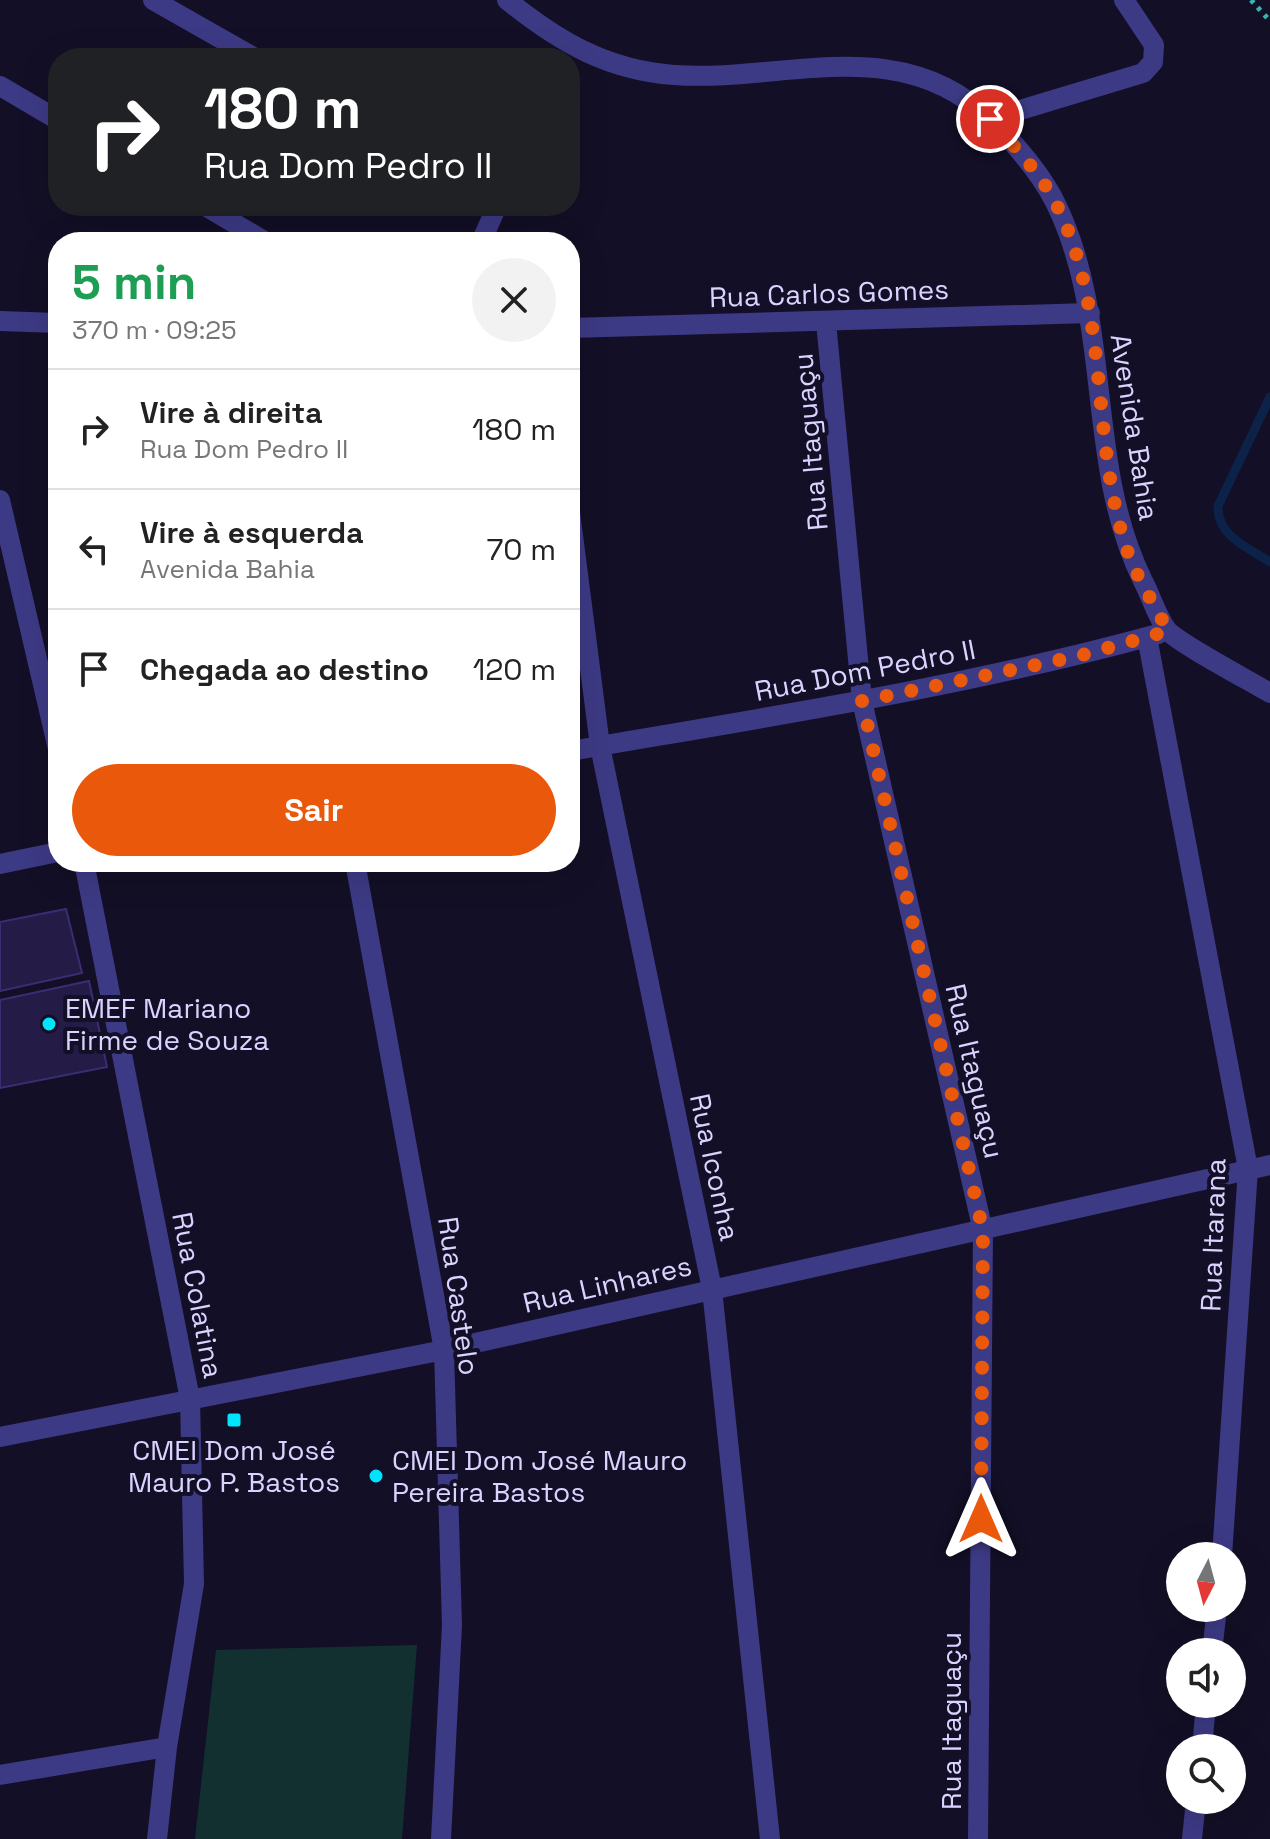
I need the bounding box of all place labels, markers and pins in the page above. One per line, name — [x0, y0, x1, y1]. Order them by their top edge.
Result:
pin — [956, 85, 1024, 153]
place label: EMEF Mariano Firme de Souza — [65, 990, 269, 1058]
marker: EMEF Mariano Firme de Souza — [40, 1015, 58, 1033]
marker: CMEI Dom José Mauro P. Bastos — [225, 1411, 243, 1429]
place label: CMEI Dom José Mauro P. Bastos — [128, 1432, 340, 1500]
place label: CMEI Dom José Mauro Pereira Bastos — [392, 1442, 687, 1510]
marker: CMEI Dom José Mauro Pereira Bastos — [367, 1467, 385, 1485]

